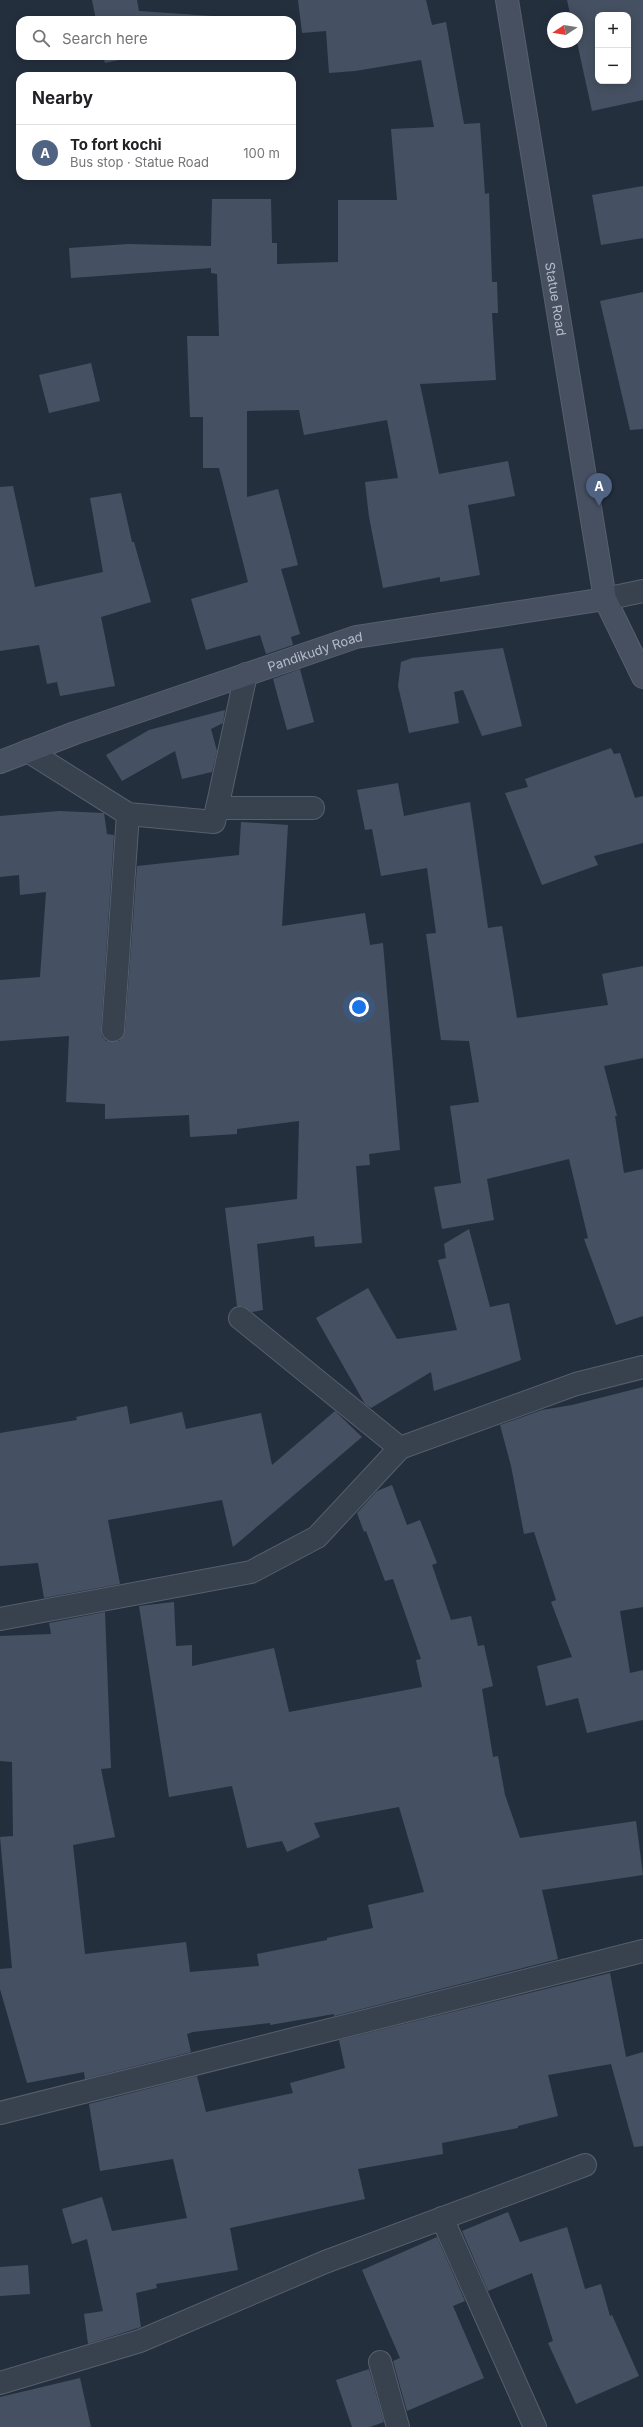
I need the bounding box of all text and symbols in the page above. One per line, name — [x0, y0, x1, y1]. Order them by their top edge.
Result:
north arrow — [547, 12, 583, 48]
map controls — [595, 12, 631, 84]
button: + — [595, 12, 631, 48]
search box — [16, 16, 296, 60]
icon: search — [30, 27, 52, 49]
text: Search here — [62, 29, 148, 48]
button: − — [595, 48, 631, 84]
text: Nearby — [32, 88, 93, 108]
text: To fort kochi — [70, 135, 162, 154]
text: A — [40, 145, 50, 161]
text: 100 m — [243, 145, 280, 161]
text: Bus stop · Statue Road — [70, 154, 209, 170]
street label: Statue Road — [542, 261, 570, 337]
pin: A — [586, 473, 612, 506]
street label: Pandikudy Road — [265, 628, 364, 675]
your location — [349, 997, 369, 1017]

